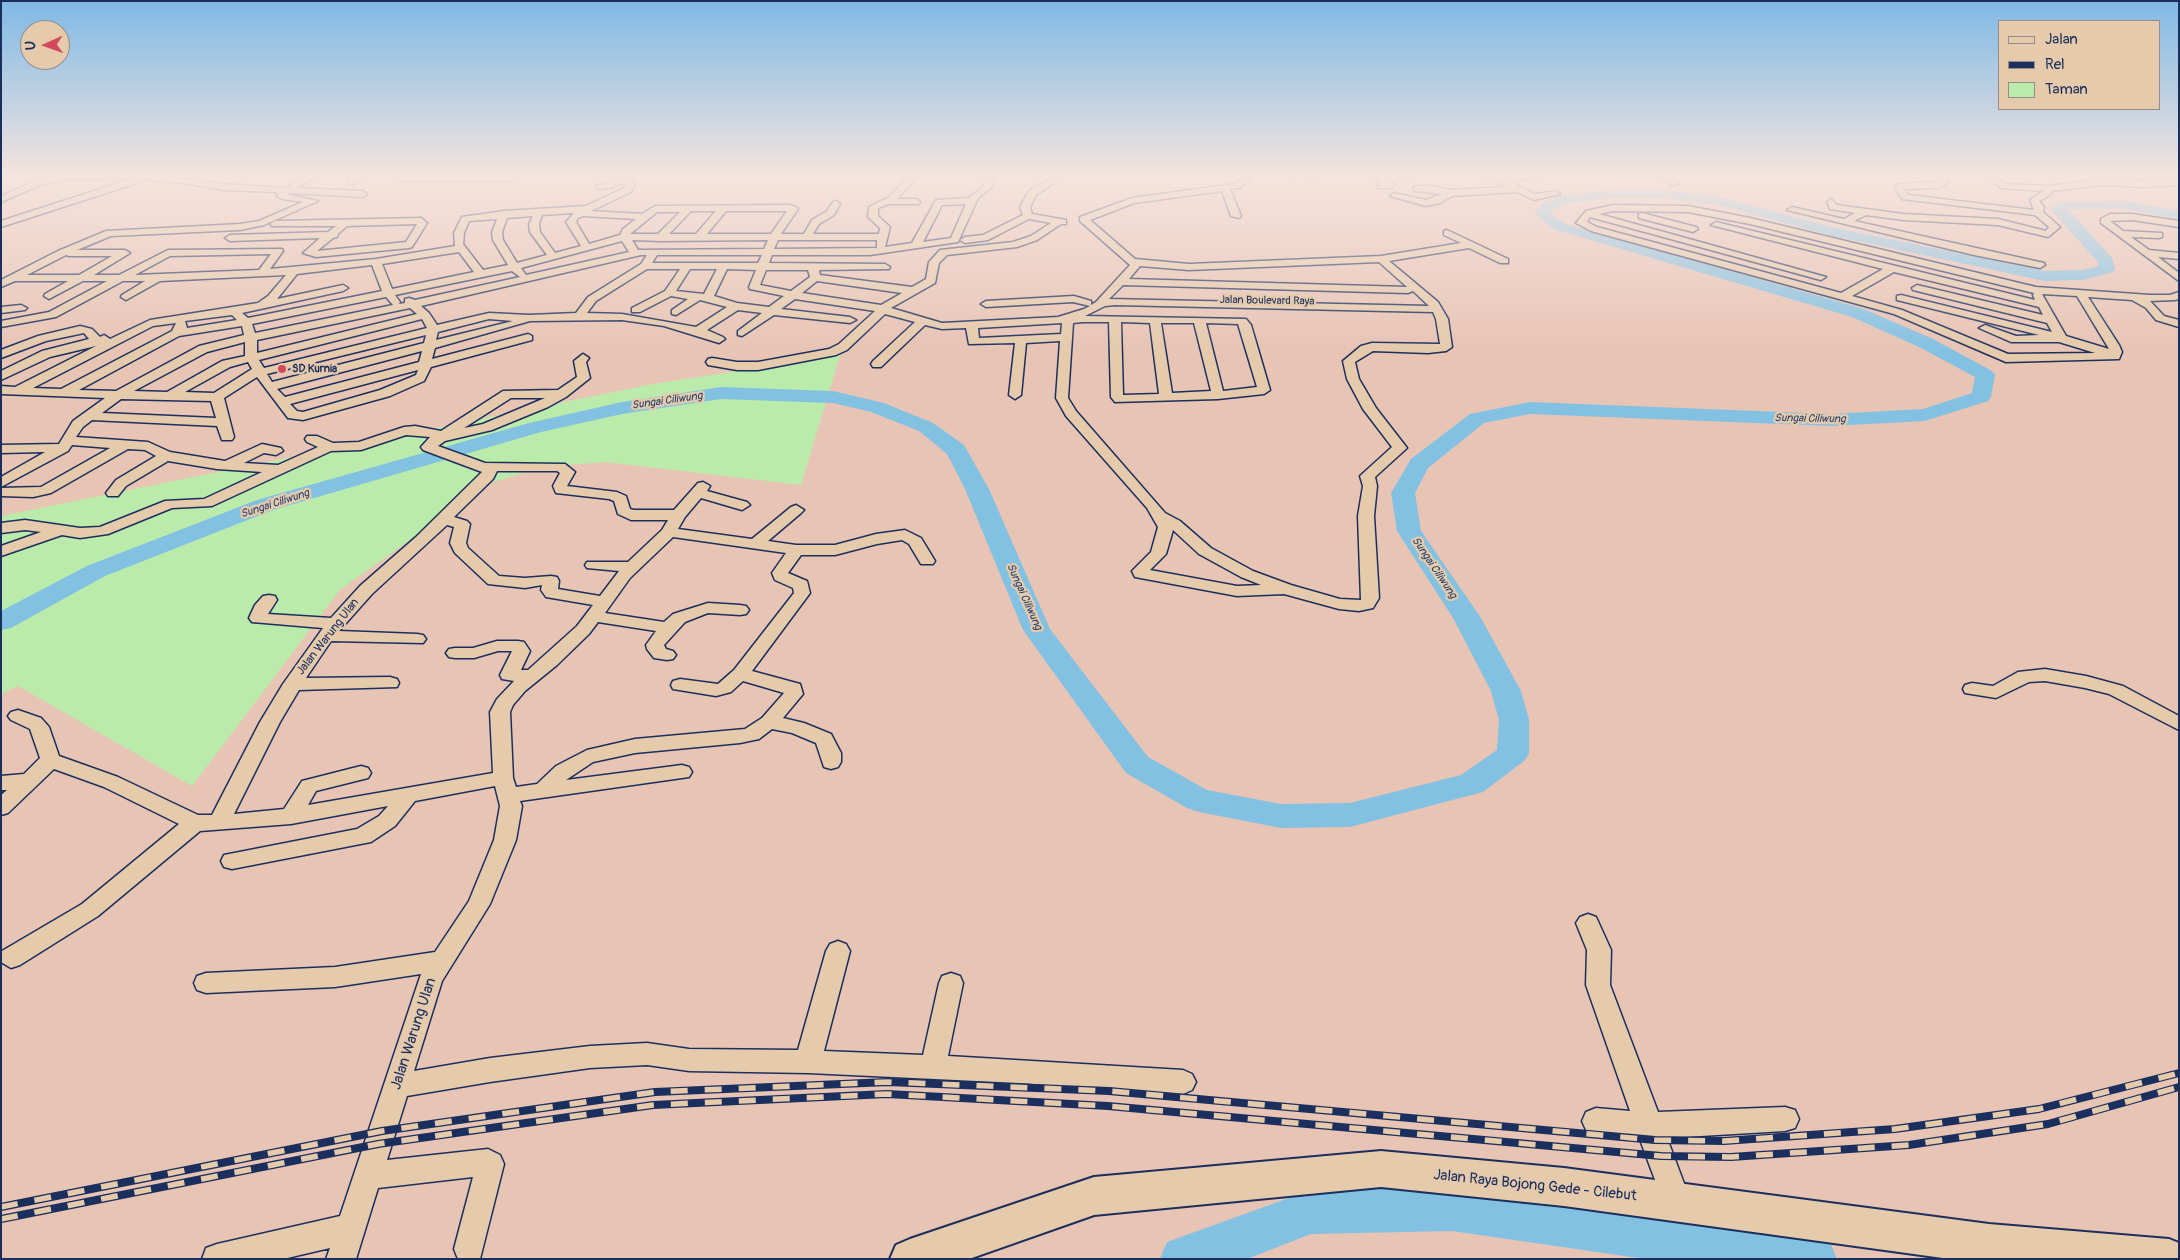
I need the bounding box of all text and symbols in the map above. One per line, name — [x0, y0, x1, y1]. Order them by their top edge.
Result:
north arrow — [20, 20, 70, 70]
legend — [1998, 20, 2160, 110]
text: Jalan — [2045, 30, 2078, 49]
text: U — [22, 41, 39, 50]
text: Rel — [2045, 55, 2065, 74]
text: Taman — [2045, 80, 2088, 99]
street label: Jalan Boulevard Raya — [1219, 294, 1315, 308]
place label: SD Kurnia — [292, 362, 337, 376]
marker: SD Kurnia — [276, 363, 288, 375]
water label: Sungai Ciliwung — [631, 390, 703, 412]
water label: Sungai Ciliwung — [1774, 412, 1846, 426]
water label: Sungai Ciliwung — [239, 487, 311, 521]
water label: Sungai Ciliwung — [1409, 535, 1459, 601]
water label: Sungai Ciliwung — [1003, 562, 1045, 632]
street label: Jalan Warung Ulan — [294, 596, 362, 678]
street label: Jalan Warung Ulan — [387, 976, 441, 1092]
street label: Jalan Raya Bojong Gede - Cilebut — [1432, 1166, 1638, 1206]

